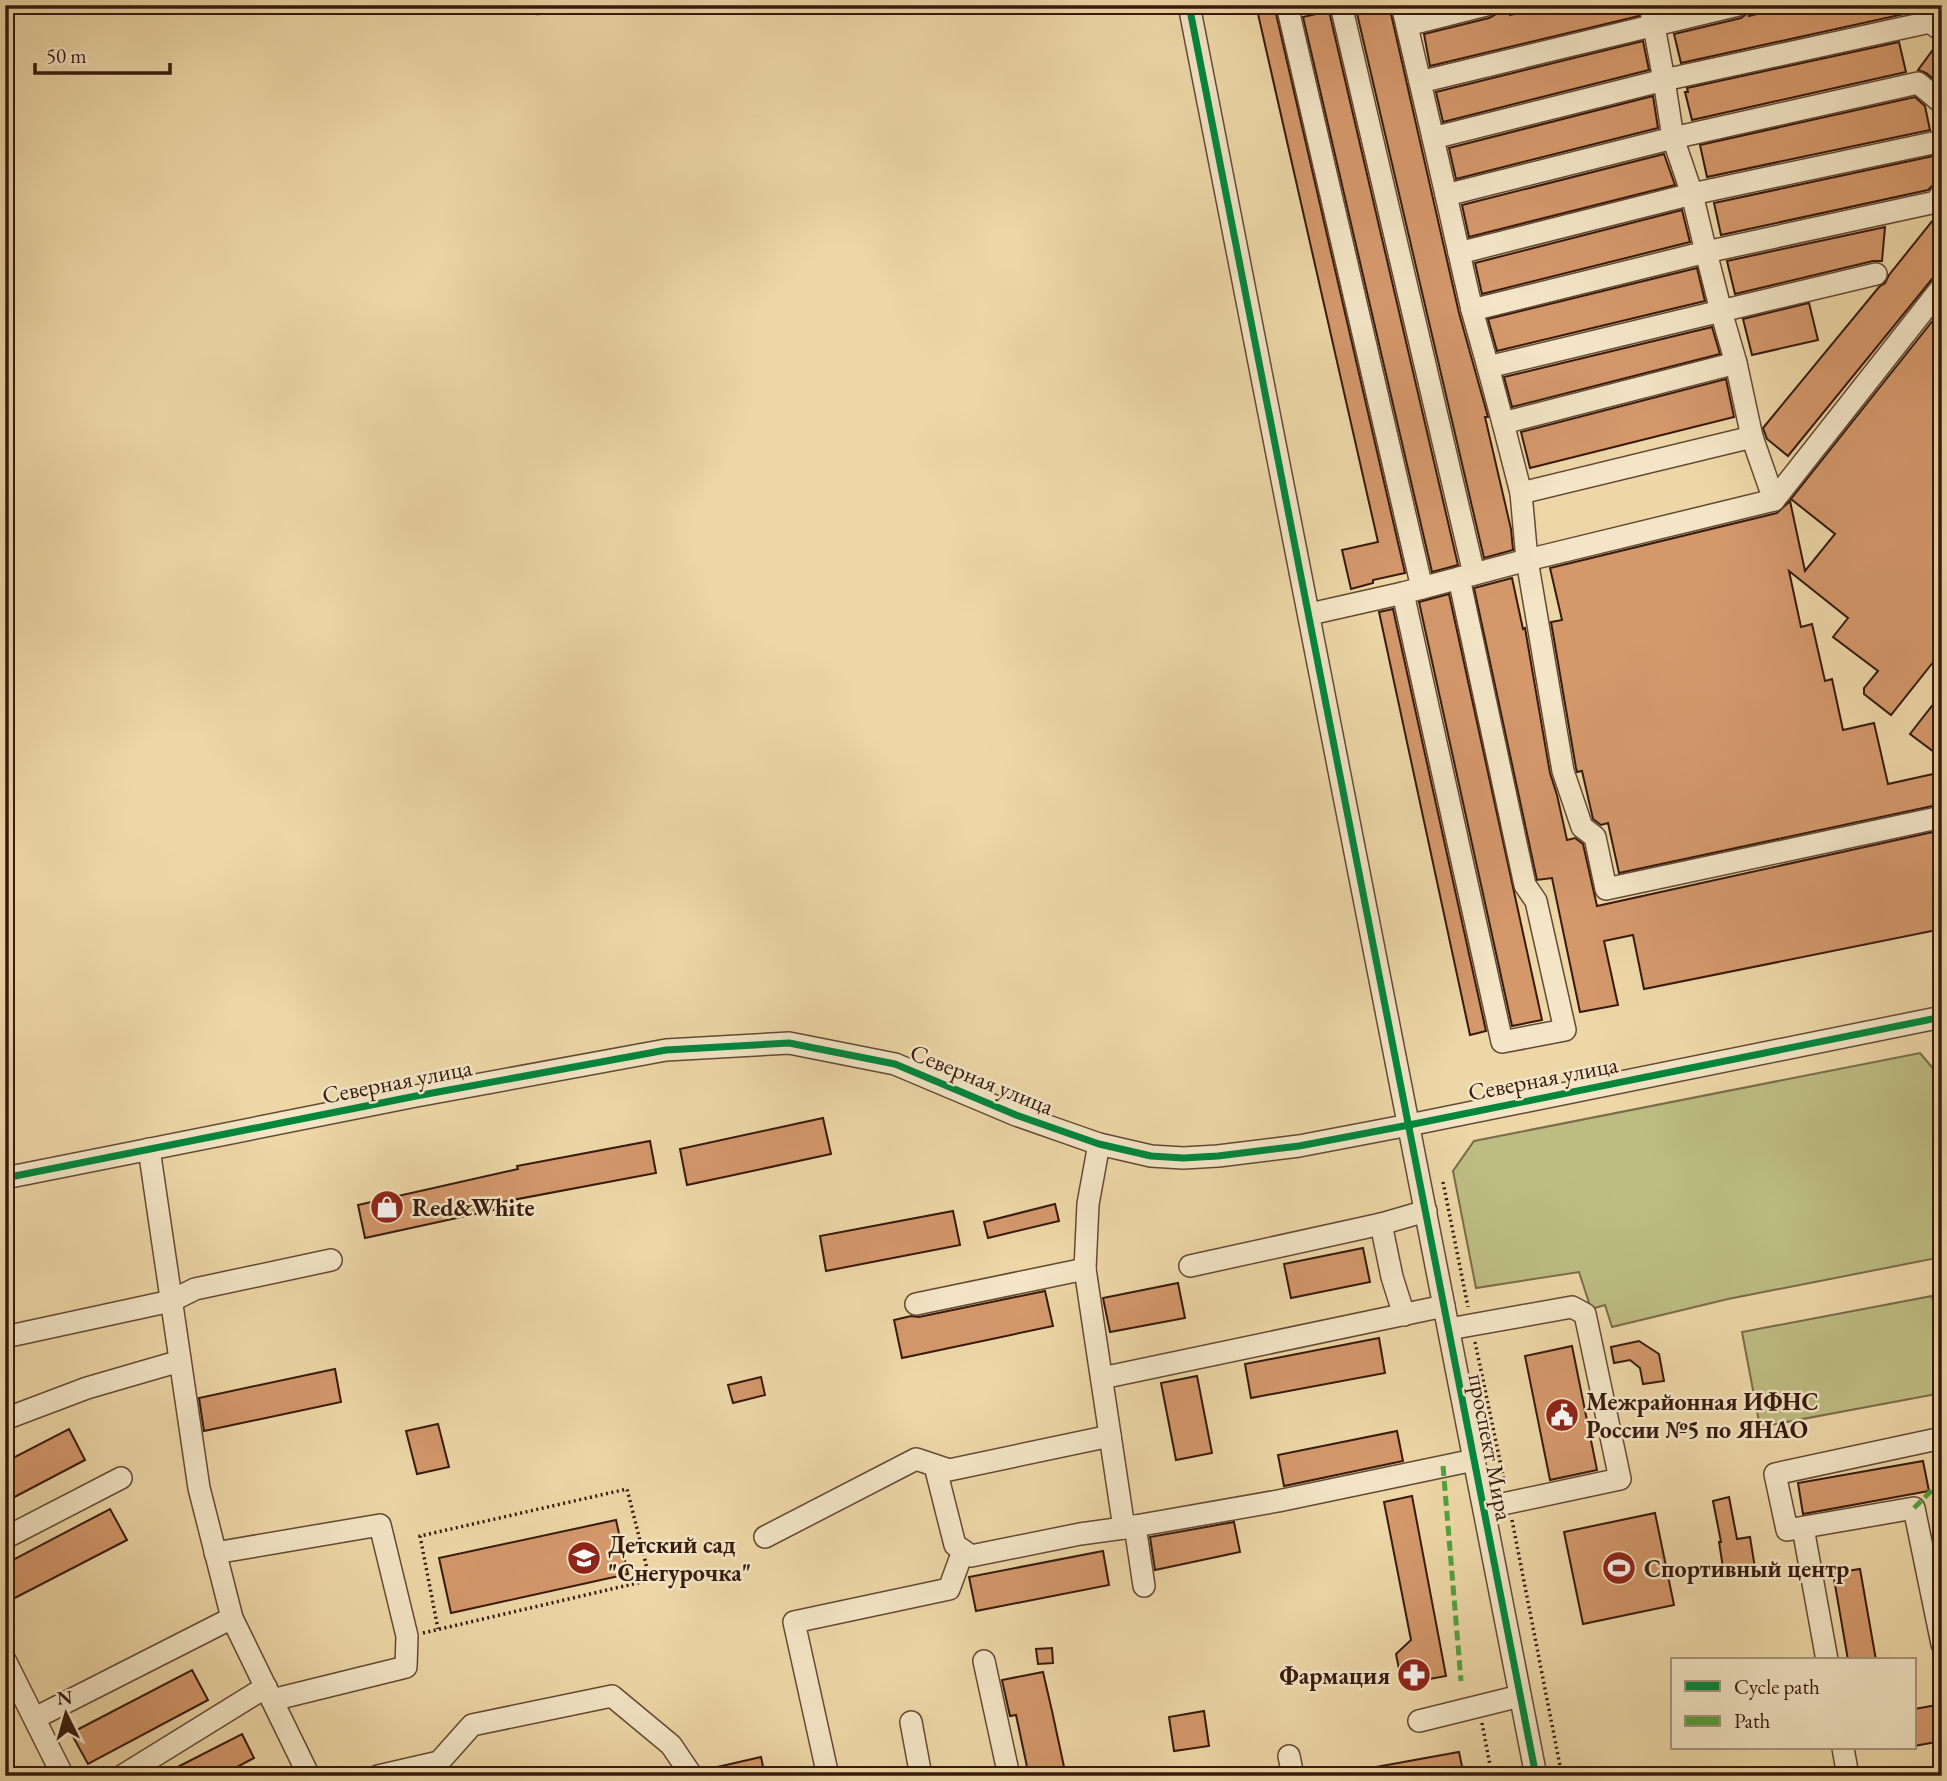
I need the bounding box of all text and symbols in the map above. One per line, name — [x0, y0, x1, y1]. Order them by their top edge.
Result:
scale bar — [35, 32, 170, 76]
text: 50 m — [46, 42, 87, 69]
street label: Северная улица — [906, 1036, 1059, 1122]
street label: Северная улица — [1465, 1048, 1621, 1108]
street label: Северная улица — [319, 1051, 475, 1111]
shop icon: Red&White — [368, 1188, 406, 1226]
place label: Red&White — [412, 1192, 534, 1223]
street label: проспект Мира — [1462, 1371, 1521, 1524]
place label: Межрайонная ИФНС России №5 по ЯНАО — [1586, 1386, 1819, 1445]
public building icon: Межрайонная ИФНС России №5 по ЯНАО — [1543, 1396, 1581, 1434]
place label: Детский сад "Снегурочка" — [608, 1529, 751, 1589]
school or university icon: Детский сад "Снегурочка" — [565, 1539, 603, 1577]
sports icon: Спортивный центр — [1600, 1549, 1638, 1587]
place label: Спортивный центр — [1644, 1553, 1849, 1584]
pharmacy icon: Фармация — [1395, 1656, 1433, 1694]
legend — [1671, 1658, 1916, 1750]
place label: Фармация — [1280, 1660, 1390, 1691]
text: Cycle path — [1734, 1673, 1820, 1700]
north arrow — [32, 1680, 102, 1750]
text: N — [56, 1684, 74, 1711]
text: Path — [1734, 1707, 1771, 1734]

